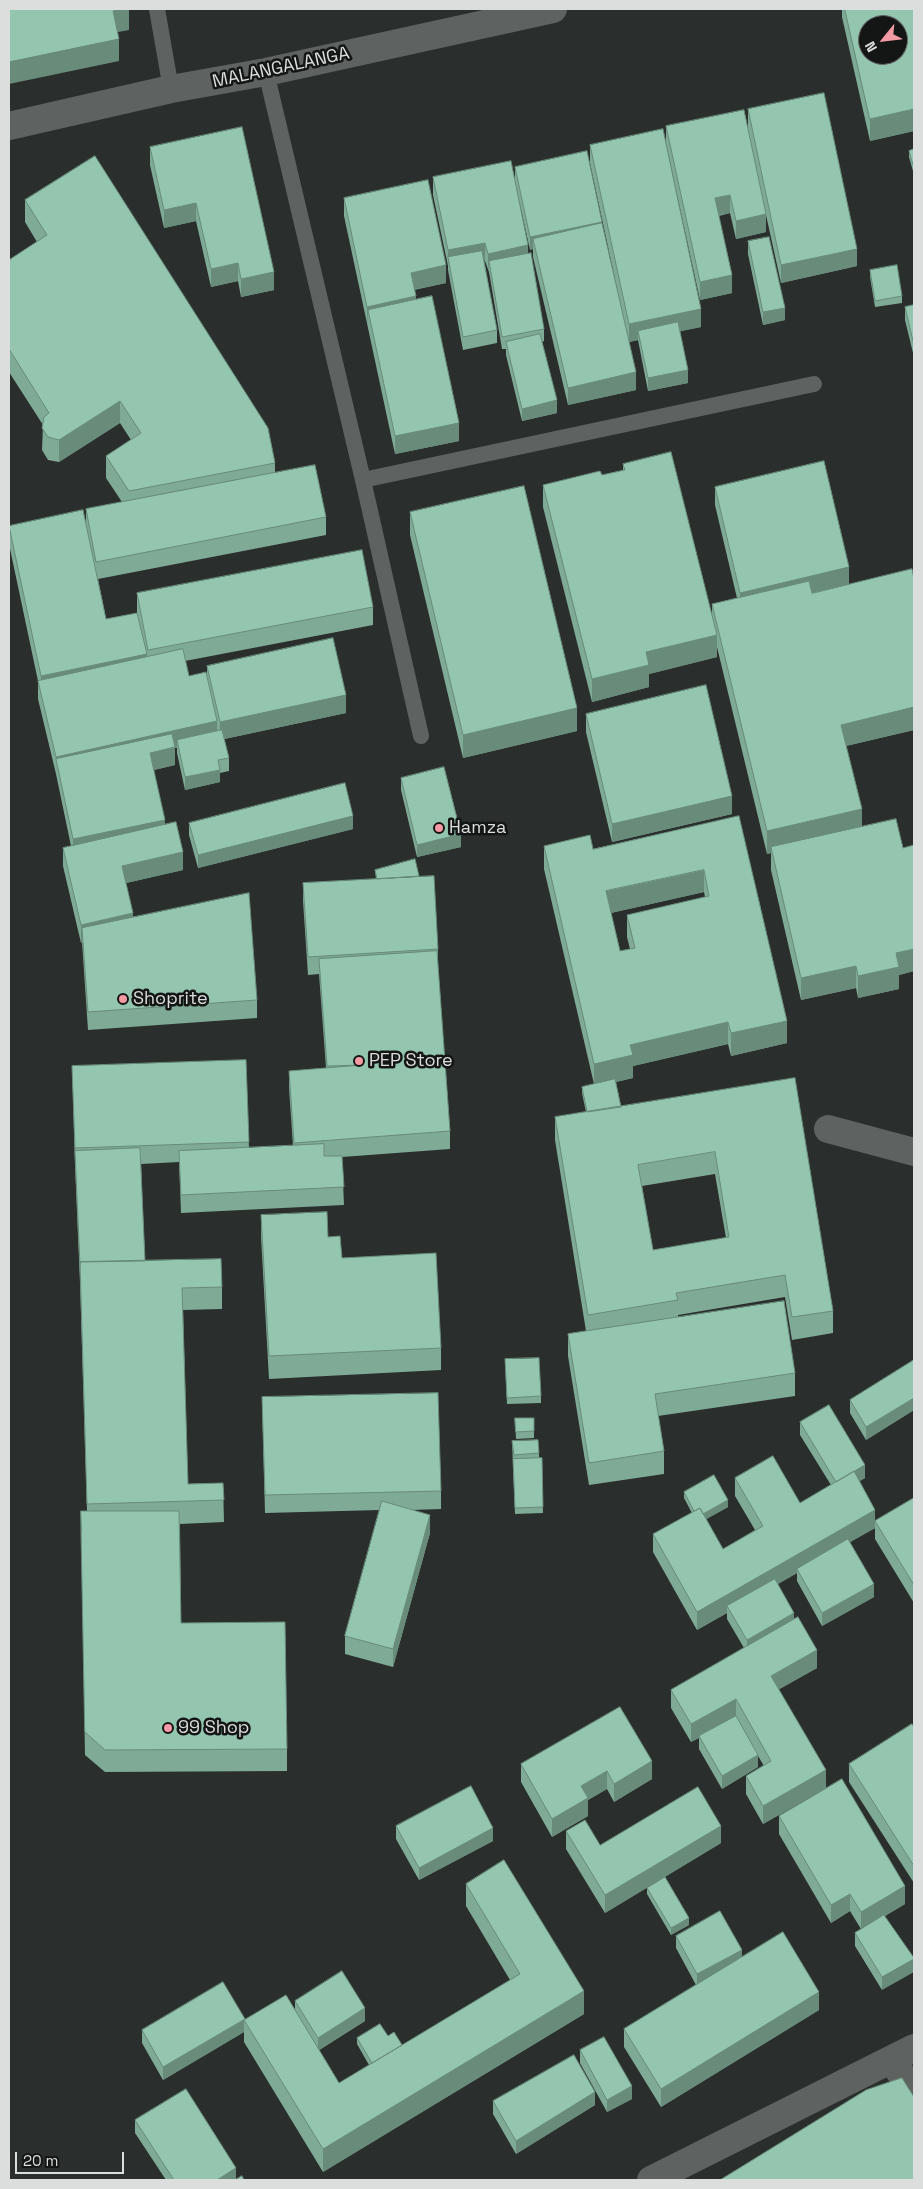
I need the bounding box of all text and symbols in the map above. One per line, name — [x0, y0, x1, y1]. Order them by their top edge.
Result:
north arrow — [858, 15, 908, 65]
text: N — [861, 38, 881, 55]
street label: MALANGALANGA — [210, 43, 352, 93]
place label: Hamza — [449, 817, 506, 839]
marker: Hamza — [433, 822, 445, 834]
place label: Shoprite — [133, 988, 208, 1010]
marker: Shoprite — [117, 993, 129, 1005]
place label: PEP Store — [369, 1050, 453, 1072]
marker: PEP Store — [353, 1055, 365, 1067]
place label: 99 Shop — [178, 1717, 249, 1739]
marker: 99 Shop — [162, 1722, 174, 1734]
scale bar — [18, 2142, 126, 2174]
text: 20 m — [23, 2151, 58, 2170]

